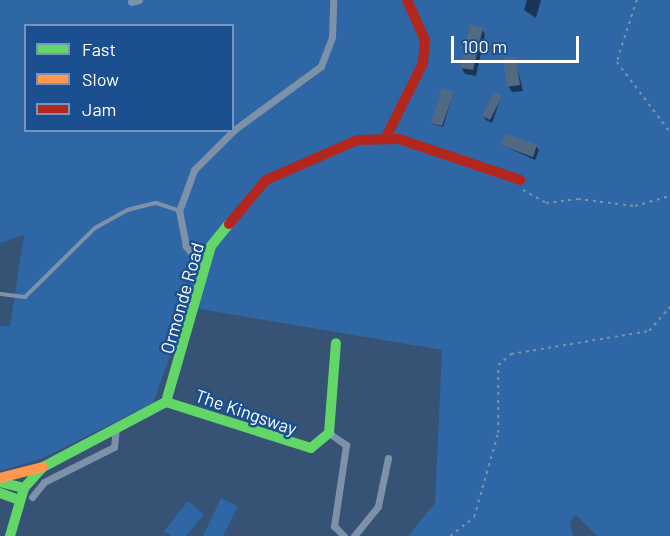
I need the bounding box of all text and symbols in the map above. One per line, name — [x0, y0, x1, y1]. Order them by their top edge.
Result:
legend — [24, 24, 234, 132]
scale bar — [454, 24, 582, 62]
text: 100 m — [462, 35, 507, 57]
text: Fast — [82, 38, 116, 60]
text: Slow — [82, 68, 119, 90]
text: Jam — [82, 98, 116, 120]
street label: Ormonde Road — [156, 240, 208, 356]
street label: The Kingsway — [192, 385, 300, 439]

